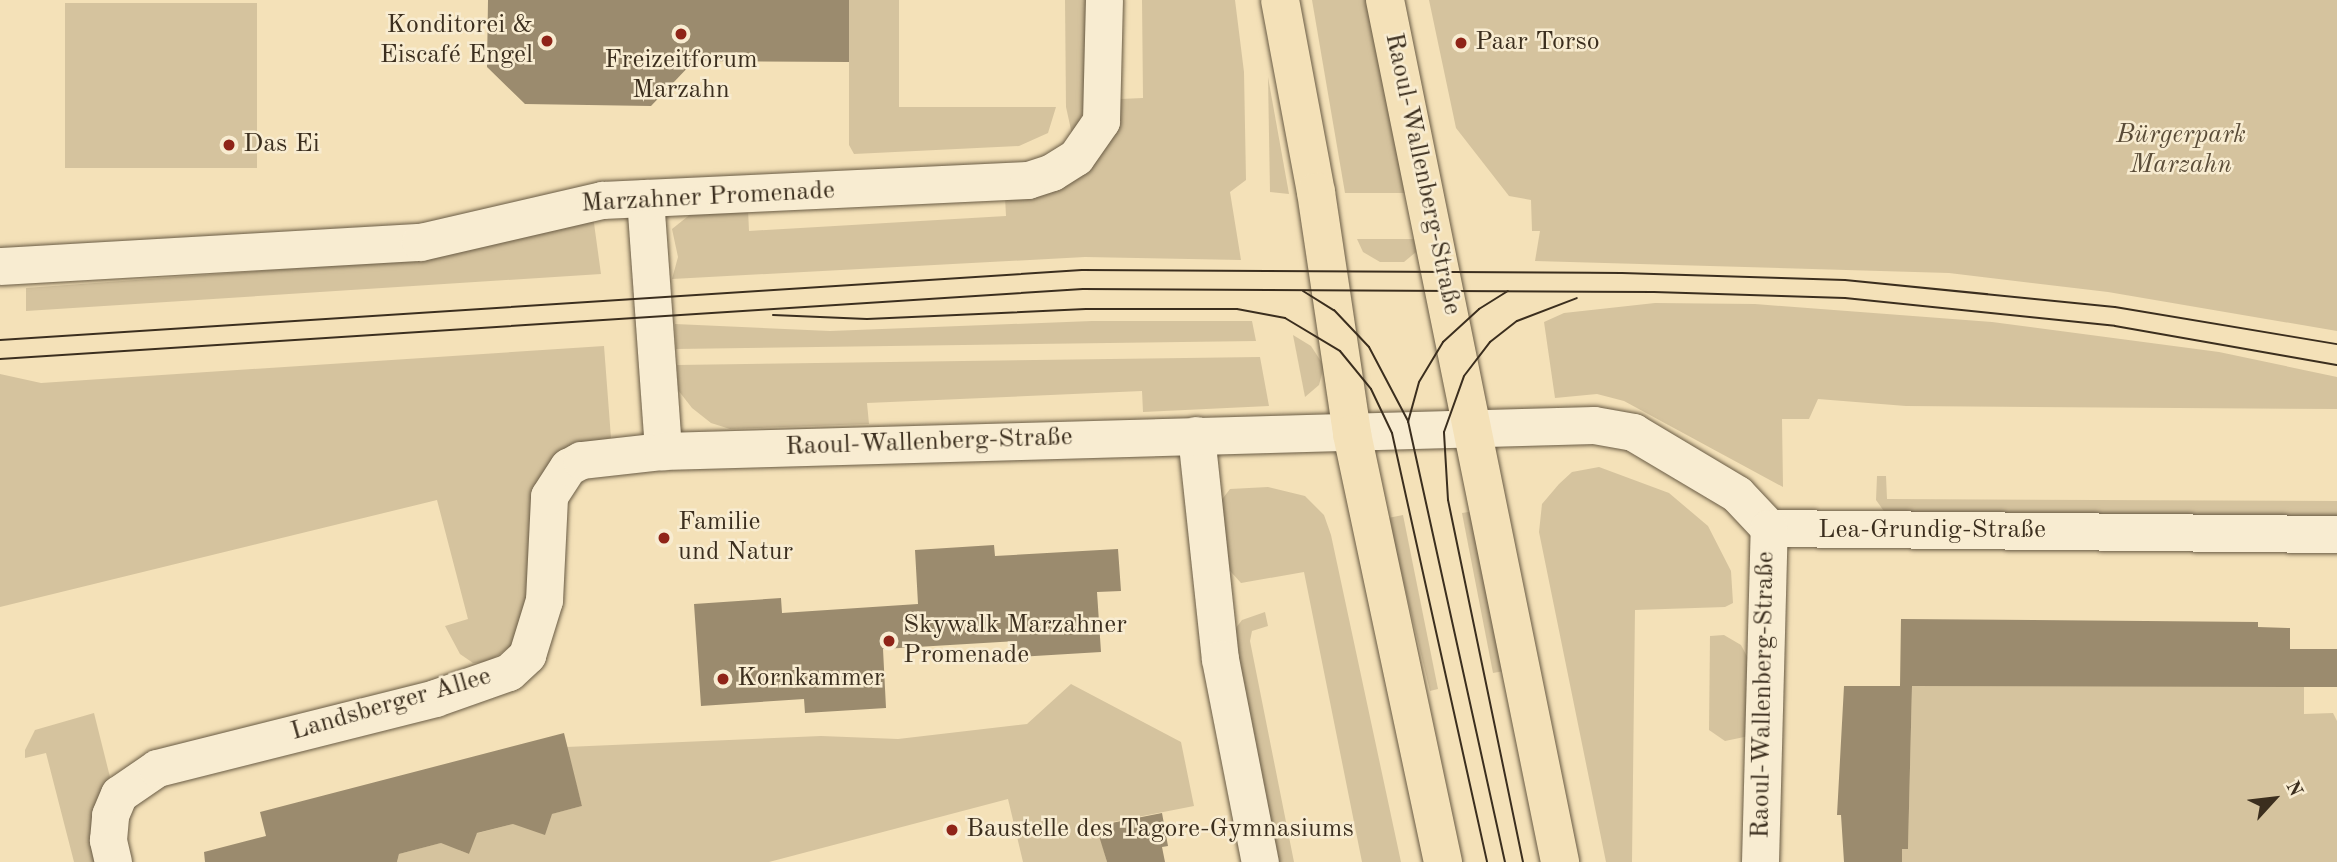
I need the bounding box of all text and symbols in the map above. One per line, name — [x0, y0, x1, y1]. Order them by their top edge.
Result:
place label: Konditorei & Eiscafé Engel — [380, 10, 533, 72]
marker: Freizeitforum Marzahn — [673, 26, 689, 42]
place label: Paar Torso — [1475, 27, 1600, 59]
street label: Raoul-Wallenberg-Straße — [1377, 30, 1467, 318]
marker: Konditorei & Eiscafé Engel — [539, 33, 555, 49]
marker: Paar Torso — [1453, 35, 1469, 51]
place label: Freizeitforum Marzahn — [604, 45, 758, 106]
park label: Bürgerpark Marzahn — [2116, 120, 2246, 182]
place label: Das Ei — [243, 129, 320, 161]
marker: Das Ei — [221, 137, 237, 153]
street label: Marzahner Promenade — [580, 176, 836, 220]
street label: Raoul-Wallenberg-Straße — [785, 422, 1073, 464]
place label: Familie und Natur — [678, 507, 793, 568]
street label: Lea-Grundig-Straße — [1818, 515, 2046, 547]
marker: Familie und Natur — [656, 530, 672, 546]
street label: Raoul-Wallenberg-Straße — [1746, 551, 1782, 839]
place label: Skywalk Marzahner Promenade — [903, 610, 1127, 672]
marker: Skywalk Marzahner Promenade — [881, 633, 897, 649]
street label: Landsberger Allee — [287, 661, 495, 749]
place label: Kornkammer — [737, 663, 885, 695]
marker: Kornkammer — [715, 671, 731, 687]
north arrow — [2239, 764, 2309, 834]
text: N — [2281, 778, 2305, 800]
place label: Baustelle des Tagore-Gymnasiums — [966, 814, 1354, 846]
marker: Baustelle des Tagore-Gymnasiums — [944, 822, 960, 838]

